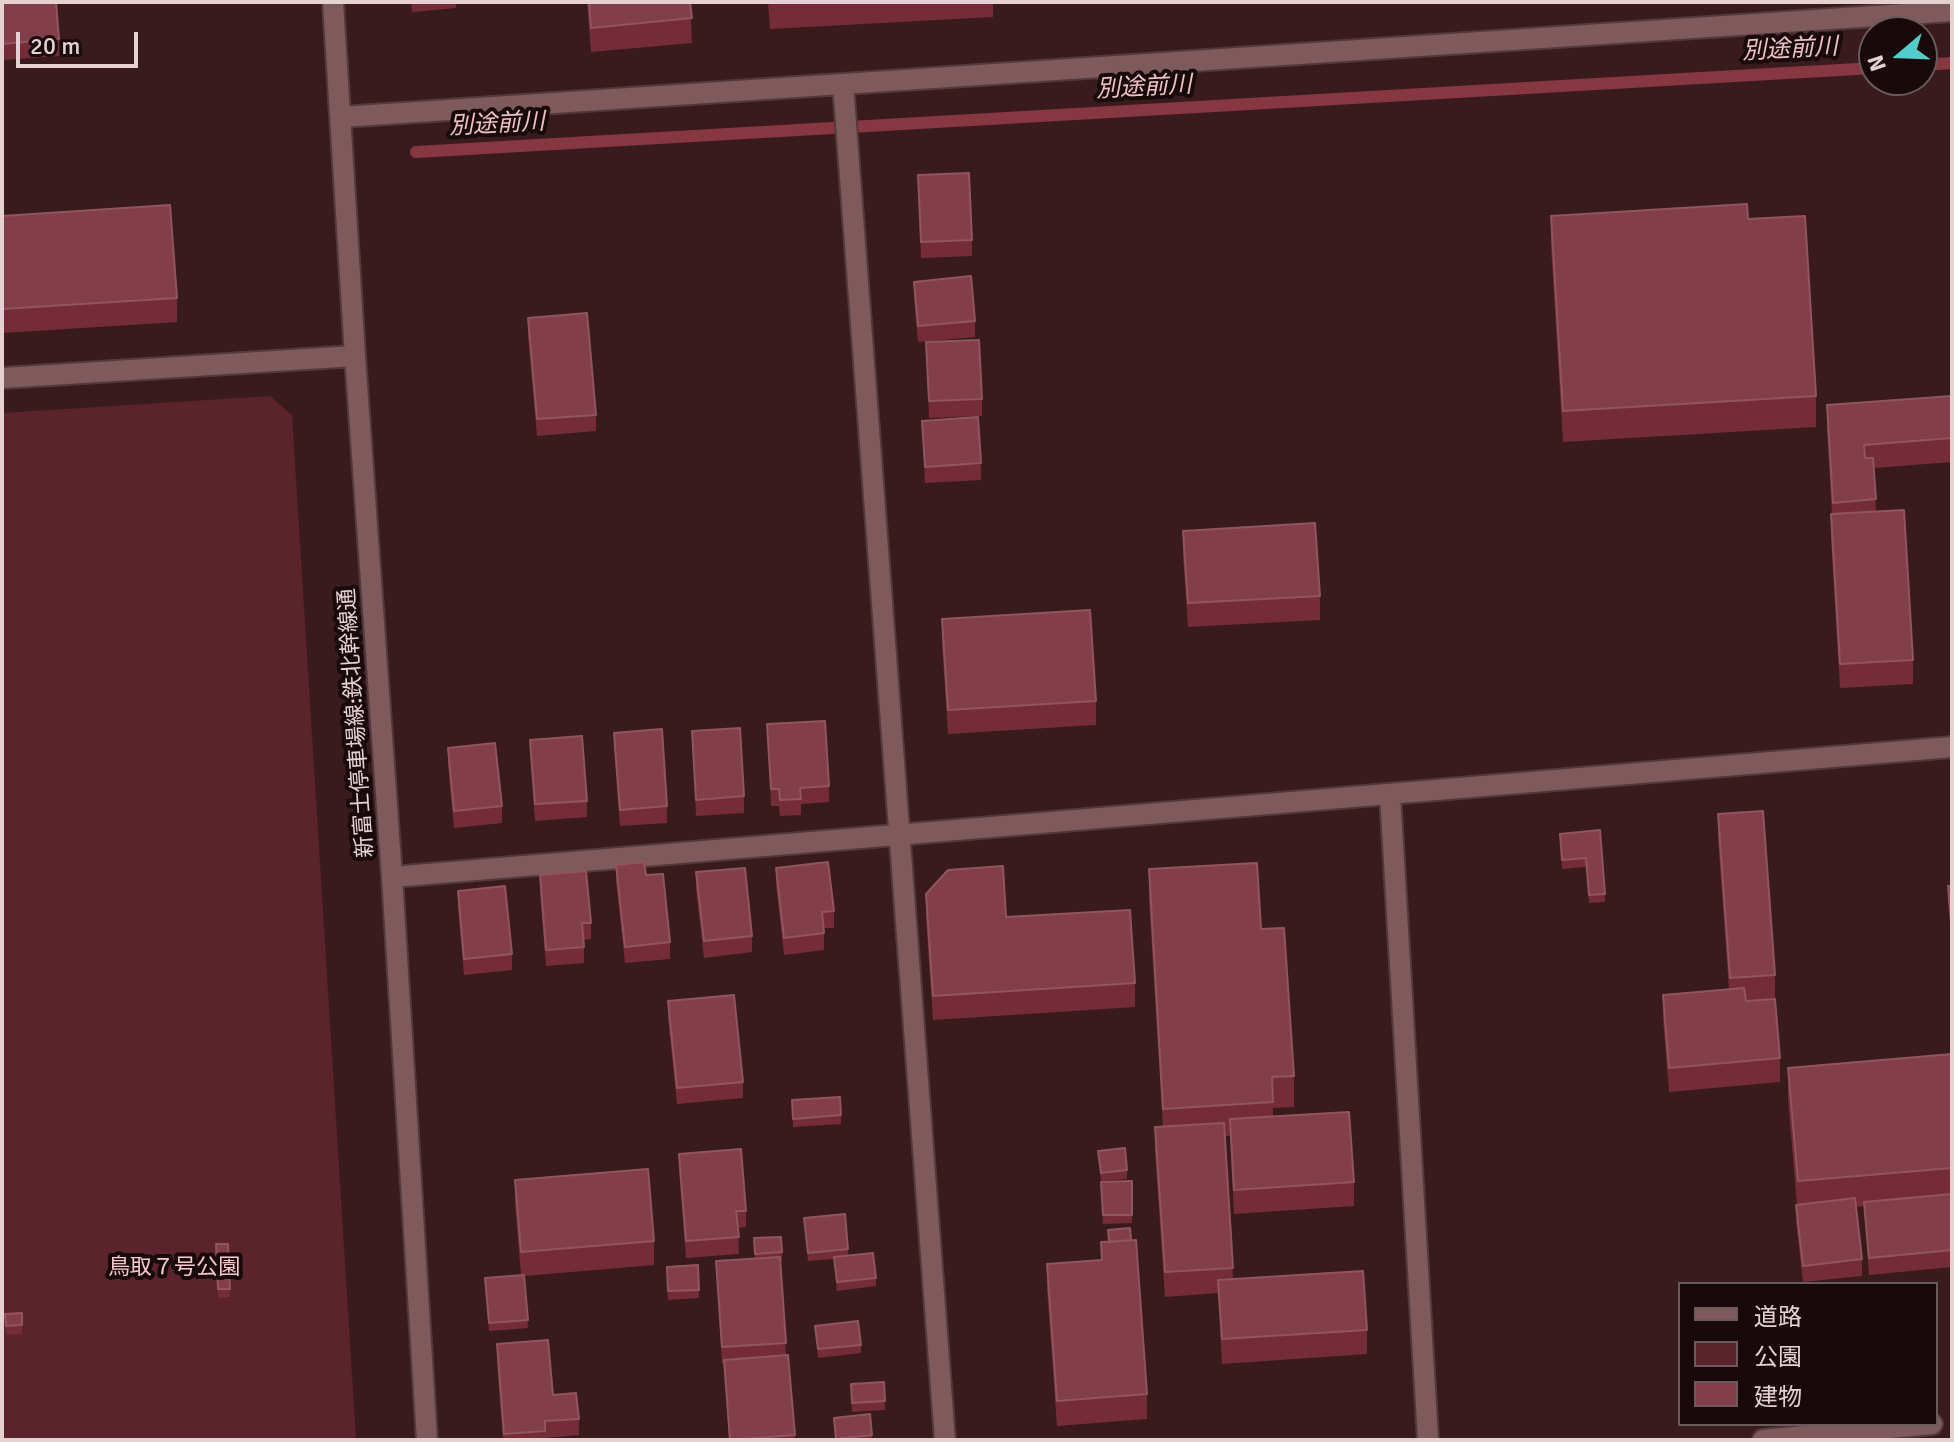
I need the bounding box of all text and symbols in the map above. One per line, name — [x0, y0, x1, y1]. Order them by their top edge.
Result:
scale bar — [20, 16, 142, 66]
north arrow — [1858, 16, 1938, 96]
text: 20 m — [30, 31, 80, 61]
water label: 別途前川 — [1741, 33, 1839, 67]
text: N — [1861, 52, 1892, 75]
water label: 別途前川 — [1095, 71, 1193, 105]
water label: 別途前川 — [448, 108, 546, 142]
street label: 新富士停車場線:鉄北幹線通 — [334, 587, 380, 859]
park label: 鳥取７号公園 — [108, 1255, 240, 1281]
legend — [1678, 1282, 1938, 1426]
text: 道路 — [1754, 1302, 1802, 1332]
text: 公園 — [1754, 1342, 1802, 1372]
text: 建物 — [1754, 1382, 1802, 1412]

